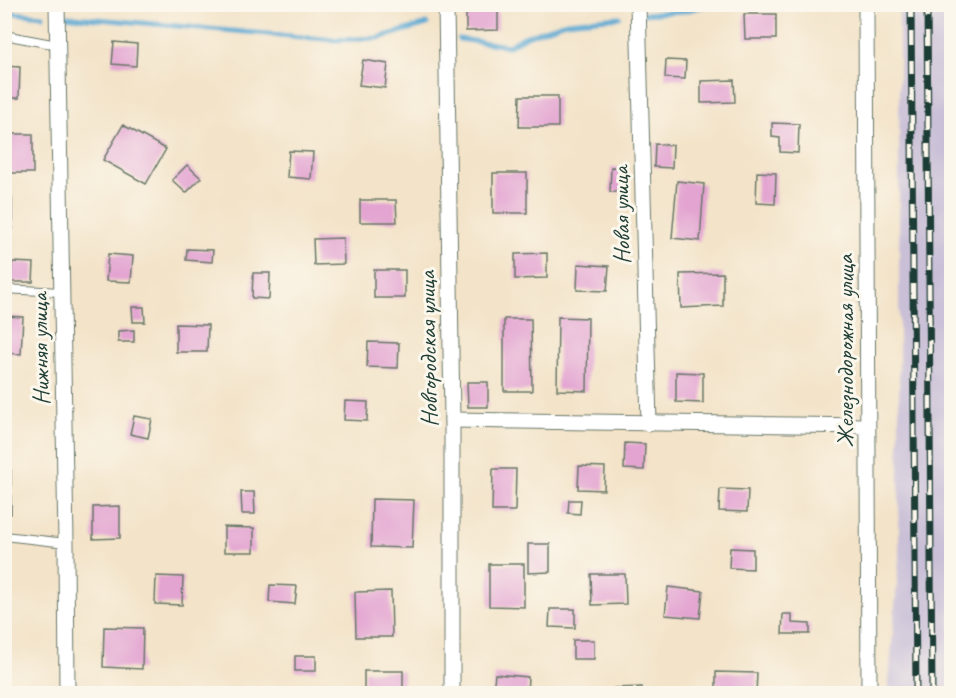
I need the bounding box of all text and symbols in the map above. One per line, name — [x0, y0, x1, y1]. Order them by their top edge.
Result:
street label: Новая улица — [605, 164, 637, 264]
street label: Железнодорожная улица — [830, 253, 860, 448]
street label: Новгородская улица — [412, 269, 444, 427]
street label: Нижняя улица — [24, 290, 56, 406]

